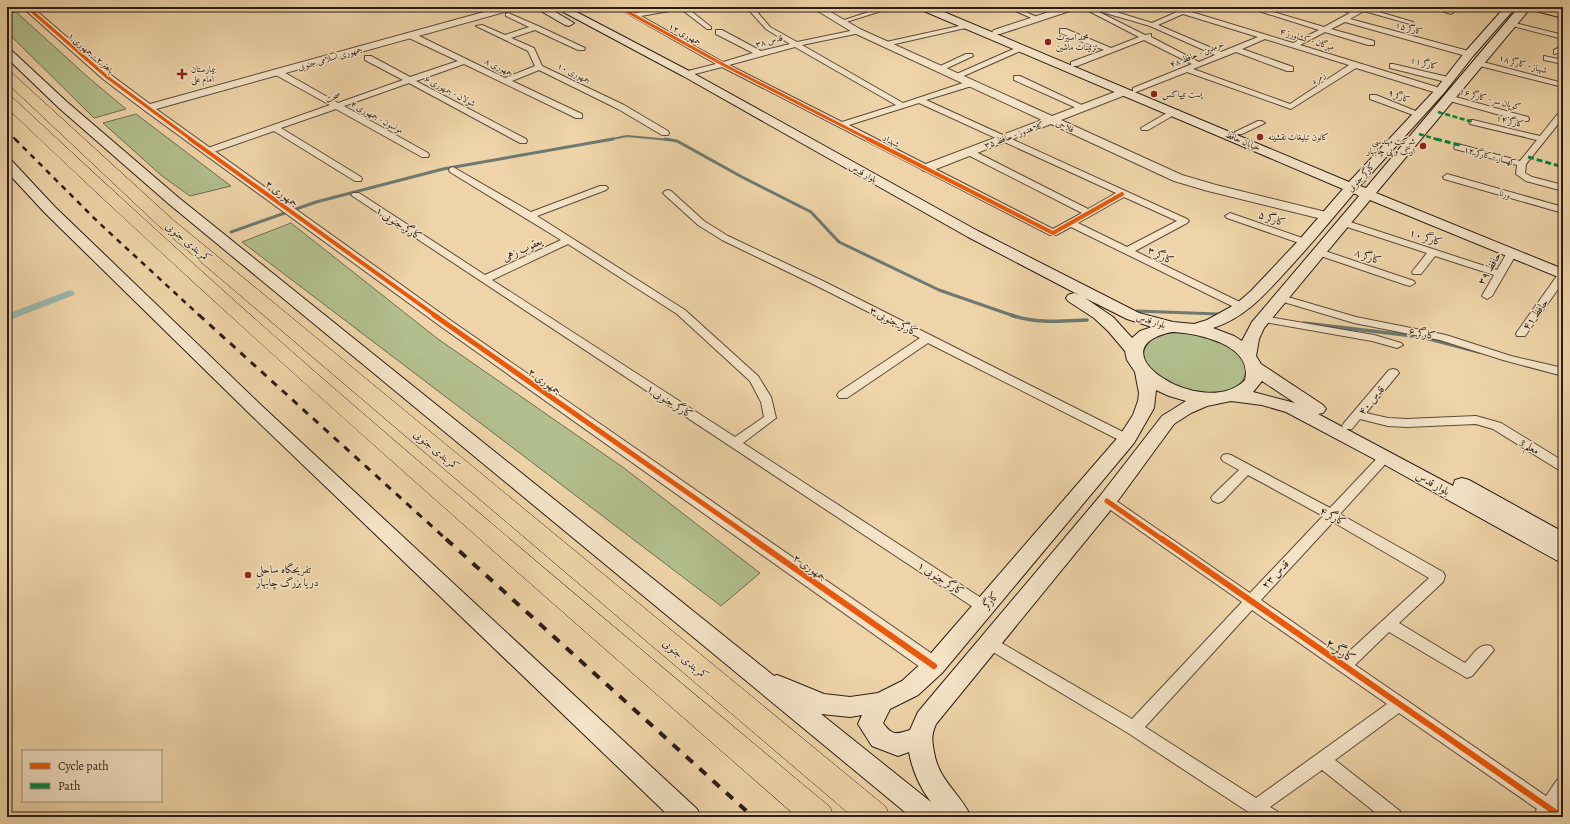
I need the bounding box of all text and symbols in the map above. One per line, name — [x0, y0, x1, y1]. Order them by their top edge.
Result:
street label: کارگر ۱۵ — [1394, 19, 1424, 37]
street label: جمهوری ۱۲ — [666, 20, 704, 48]
street label: مهرگان - کشاورز ۴ — [1278, 25, 1336, 53]
street label: باهنر ۲ - جمهوری ۱ — [65, 30, 117, 76]
street label: قدس ۳۸ — [754, 31, 784, 50]
place label: محمد اسپرت تزئینات ماشین — [1056, 31, 1098, 53]
marker: محمد اسپرت تزئینات ماشین — [1043, 37, 1053, 47]
street label: خرمدین - حافظ ۴۸ — [1168, 38, 1226, 70]
street label: جمهوری اسلامی جنوبی — [296, 43, 364, 73]
street label: شهباز - کارگر ۱۸ — [1498, 52, 1548, 76]
street label: کارگر ۱۱ — [1409, 54, 1439, 72]
street label: جمهوری ۸ — [483, 55, 516, 79]
street label: جمهوری ۱۰ — [555, 60, 593, 86]
place label: بیمارستان امام علی — [191, 63, 216, 87]
marker: بیمارستان امام علی — [176, 68, 188, 80]
street label: زمرد — [1308, 69, 1328, 88]
street label: شولان - جمهوری ۶ — [422, 72, 478, 110]
street label: کوپان سر - کارگر ۱۶ — [1458, 85, 1522, 114]
street label: کارگر ۹ — [1386, 86, 1412, 106]
place label: پست تیپاکس — [1162, 88, 1203, 101]
street label: صحت — [324, 89, 342, 105]
marker: پست تیپاکس — [1149, 89, 1159, 99]
street label: مونسون - جمهوری ۴ — [348, 98, 406, 136]
street label: کارگر ۱۴ — [1495, 112, 1525, 130]
street label: فلاحی — [1054, 117, 1076, 136]
street label: کلاهدوز - حافظ ۳۵ — [983, 119, 1045, 151]
street label: خیابان حافظ — [1223, 128, 1263, 154]
place label: کانون تبلیغات نقشینه — [1268, 131, 1329, 143]
street label: شهداد — [880, 132, 902, 150]
marker: کانون تبلیغات نقشینه — [1255, 132, 1265, 142]
place label: شرکت مهندسی ارگ و پی چابهار — [1365, 135, 1415, 158]
marker: شرکت مهندسی ارگ و پی چابهار — [1418, 141, 1428, 151]
street label: کهسار - کارگر ۱۲ — [1462, 143, 1518, 169]
street label: بلوار قدس — [847, 160, 879, 186]
street label: کارگر جنوبی — [1344, 160, 1378, 194]
street label: جمهوری ۲ — [262, 176, 301, 211]
street label: ورنا — [1498, 187, 1512, 201]
street label: کارگر جنوبی ۱ — [373, 203, 425, 244]
street label: کارگر ۵ — [1256, 207, 1287, 230]
street label: کمربندی جنوبی — [162, 219, 215, 266]
street label: کارگر ۱۰ — [1407, 225, 1444, 250]
street label: یعقوب زهی — [500, 233, 545, 265]
street label: کارگر ۳ — [1145, 243, 1176, 268]
street label: کارگر ۸ — [1352, 245, 1383, 268]
street label: حافظ ۳۹ — [1474, 249, 1505, 287]
street label: حافظ ۴۱ — [1519, 295, 1552, 333]
street label: کارگر جنوبی ۳ — [867, 303, 921, 340]
street label: بلوار قدس — [1135, 311, 1167, 331]
street label: کارگر ۶ — [1407, 323, 1437, 343]
street label: جمهوری ۲ — [525, 365, 564, 398]
street label: کارگر جنوبی ۱ — [644, 381, 696, 422]
street label: قدس ۴۰ — [1355, 382, 1388, 418]
street label: کمربندی جنوبی — [410, 427, 463, 474]
street label: معلم 3 — [1515, 435, 1542, 462]
street label: بلوار قدس — [1413, 468, 1452, 499]
street label: کارگر ۴ — [1317, 503, 1348, 530]
street label: جمهوری ۲ — [790, 551, 829, 584]
street label: قدس ۲۳ — [1258, 557, 1293, 592]
street label: کارگر جنوبی ۱ — [915, 558, 967, 599]
place label: تفریحگاه ساحلی دریا بزرگ چابهار — [255, 562, 319, 590]
marker: تفریحگاه ساحلی دریا بزرگ چابهار — [243, 570, 253, 580]
street label: کارگر — [978, 588, 1002, 613]
street label: کارگر ۲ — [1322, 634, 1359, 667]
street label: کمربندی جنوبی — [659, 636, 712, 683]
legend — [22, 750, 162, 802]
text: Cycle path — [58, 758, 109, 774]
text: Path — [58, 778, 81, 794]

